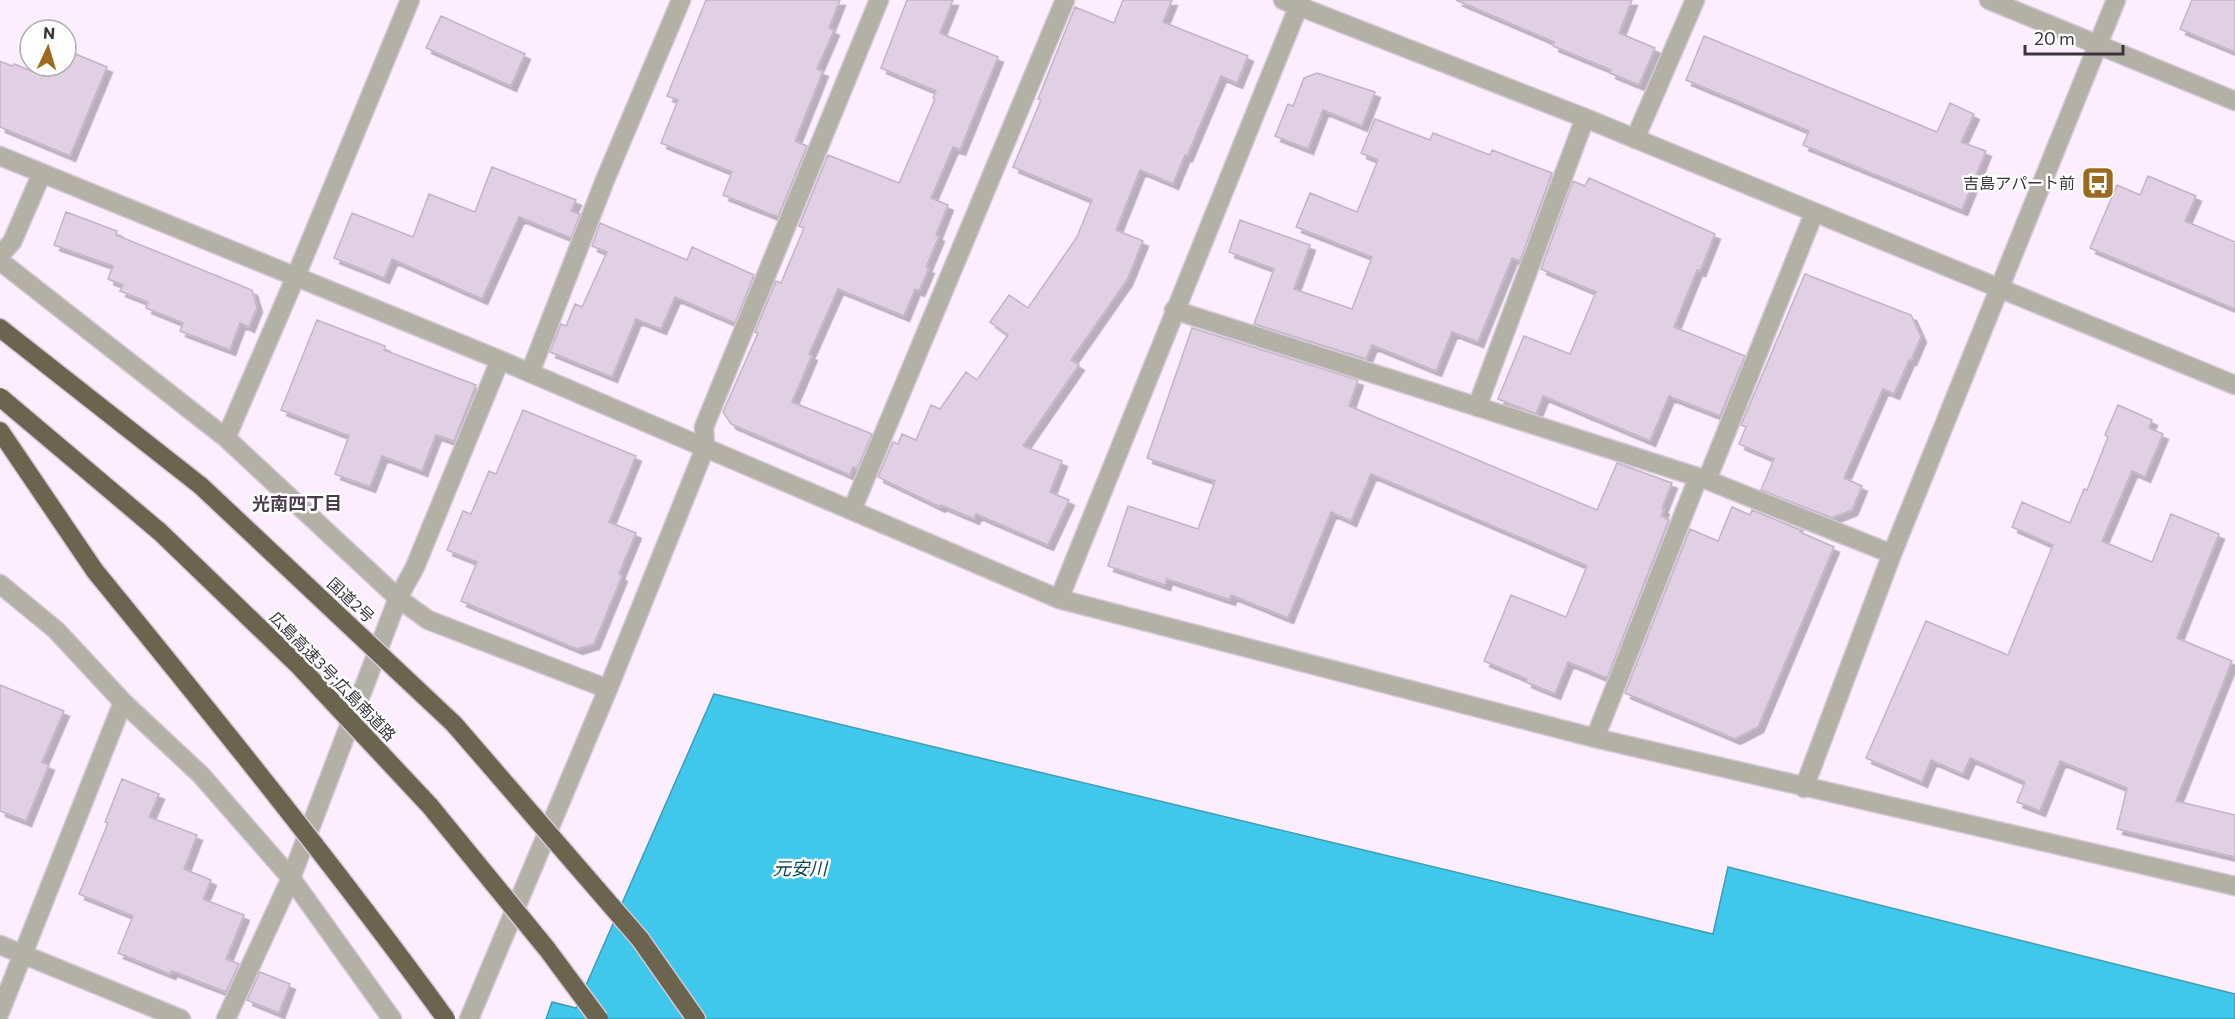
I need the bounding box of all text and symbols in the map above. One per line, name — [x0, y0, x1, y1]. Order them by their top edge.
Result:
north arrow — [18, 18, 78, 78]
scale bar — [2025, 18, 2122, 56]
text: N — [42, 23, 56, 42]
text: 20 m — [2034, 27, 2075, 49]
bus stop icon: 吉島アパート前 — [2080, 165, 2116, 201]
place label: 吉島アパート前 — [1963, 173, 2075, 192]
district label: 光南四丁目 — [252, 492, 342, 514]
street label: 国道2号 — [324, 573, 379, 626]
street label: 広島高速3号;広島南道路 — [266, 607, 400, 744]
water label: 元安川 — [773, 857, 829, 879]

